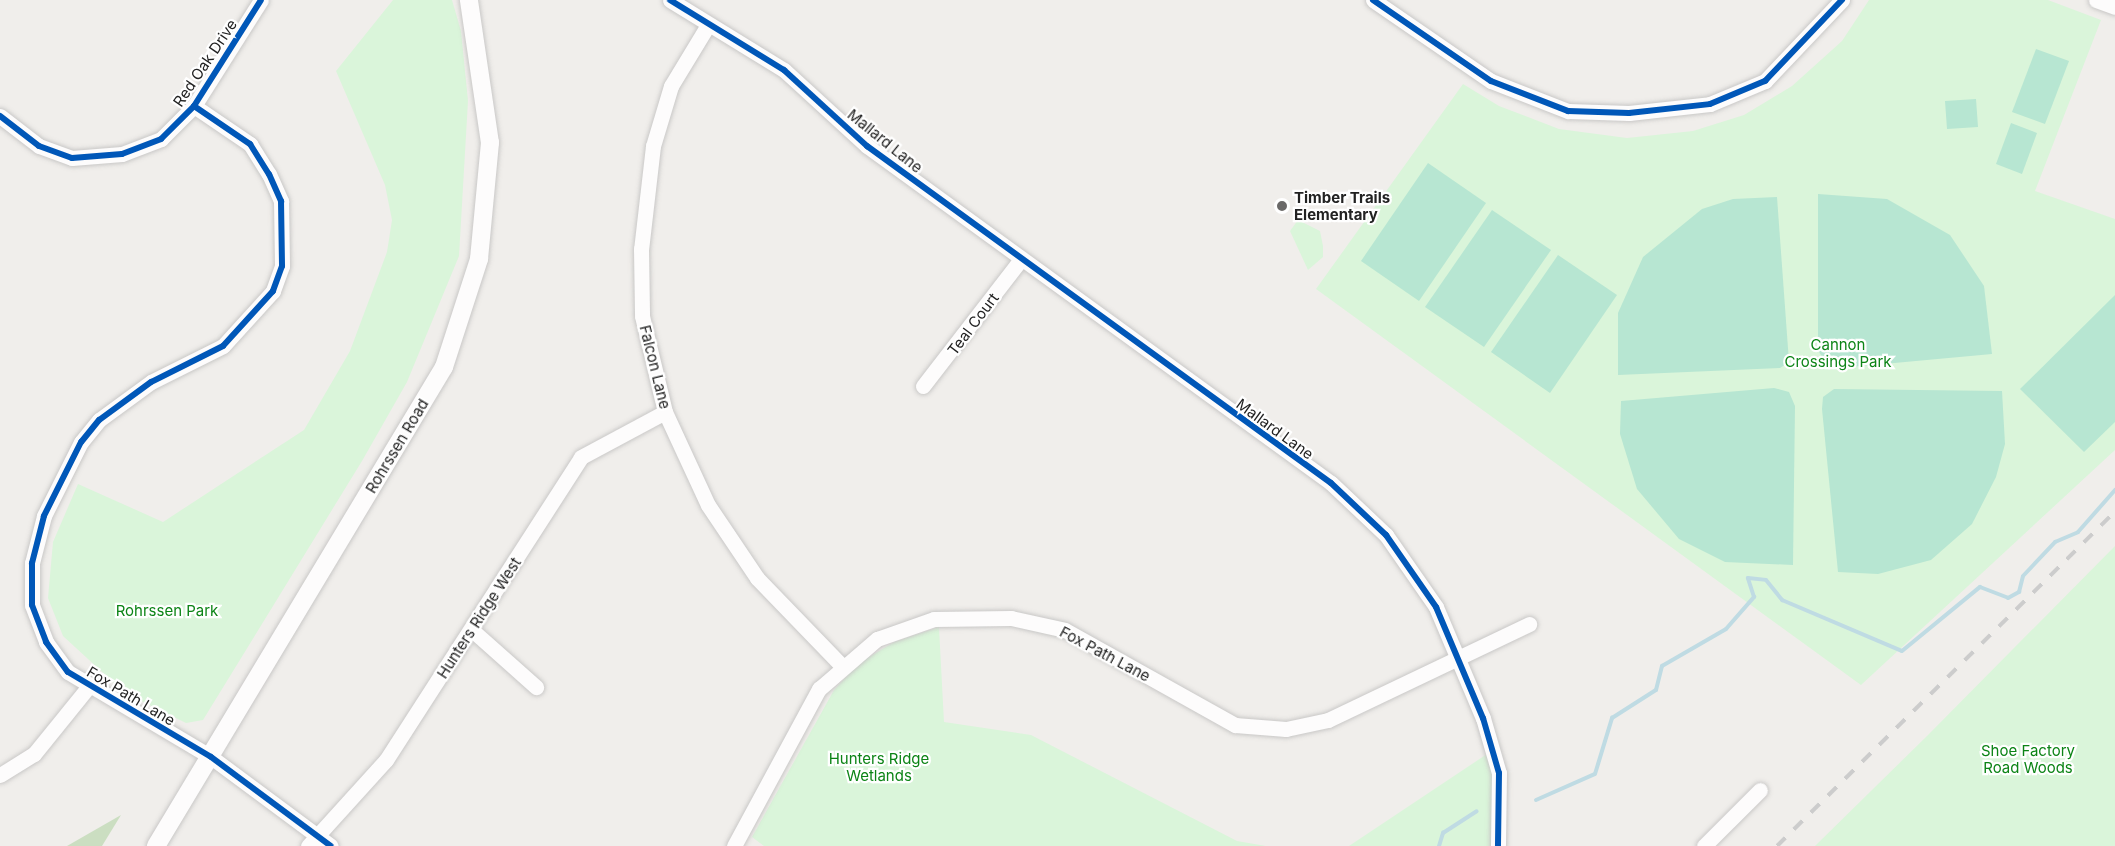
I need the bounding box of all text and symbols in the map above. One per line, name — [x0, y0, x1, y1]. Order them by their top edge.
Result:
street label: Red Oak Drive — [169, 16, 241, 110]
street label: Mallard Lane — [844, 105, 926, 177]
place label: Timber Trails Elementary — [1294, 188, 1390, 223]
marker: Timber Trails Elementary — [1275, 199, 1289, 213]
street label: Teal Court — [944, 289, 1002, 359]
street label: Falcon Lane — [636, 323, 674, 411]
park label: Cannon Crossings Park — [1784, 335, 1892, 370]
street label: Mallard Lane — [1233, 395, 1317, 463]
street label: Rohrssen Road — [362, 396, 432, 496]
street label: Hunters Ridge West — [433, 554, 525, 682]
park label: Rohrssen Park — [116, 602, 218, 620]
street label: Fox Path Lane — [1057, 623, 1153, 685]
street label: Fox Path Lane — [84, 663, 178, 729]
park label: Shoe Factory Road Woods — [1981, 741, 2075, 776]
park label: Hunters Ridge Wetlands — [829, 749, 929, 784]

